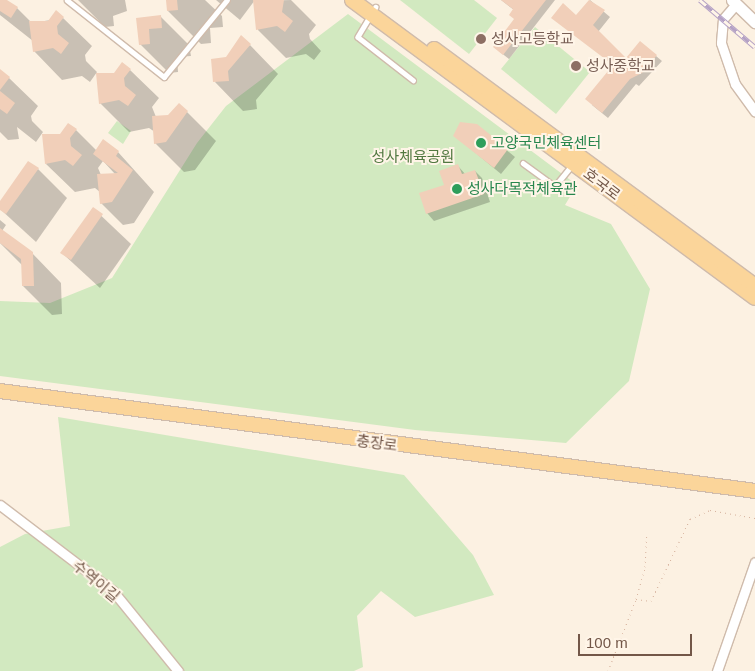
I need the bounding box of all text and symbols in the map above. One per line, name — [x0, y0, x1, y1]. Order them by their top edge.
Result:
place label: 성사고등학교 — [491, 30, 574, 48]
marker: 성사고등학교 — [475, 33, 487, 45]
place label: 성사중학교 — [586, 57, 655, 75]
marker: 성사중학교 — [570, 60, 582, 72]
place label: 고양국민체육센터 — [491, 134, 601, 152]
marker: 고양국민체육센터 — [475, 137, 487, 149]
park label: 성사체육공원 — [372, 148, 454, 166]
street label: 호국로 — [580, 164, 624, 204]
place label: 성사다목적체육관 — [467, 180, 577, 198]
marker: 성사다목적체육관 — [451, 183, 463, 195]
street label: 충장로 — [355, 432, 399, 454]
street label: 수역이길 — [69, 556, 123, 606]
scale bar — [580, 624, 694, 656]
text: 100 m — [586, 634, 628, 651]

